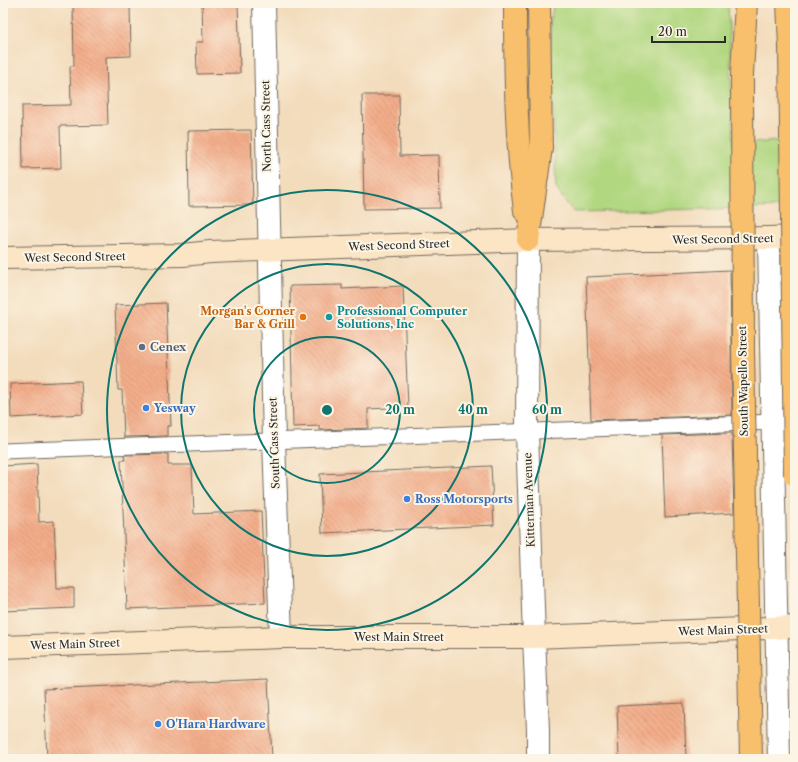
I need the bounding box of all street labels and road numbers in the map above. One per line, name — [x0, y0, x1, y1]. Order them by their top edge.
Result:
street label: North Cass Street — [258, 80, 274, 172]
street label: West Second Street — [671, 231, 774, 247]
street label: West Second Street — [347, 236, 450, 254]
street label: West Second Street — [23, 249, 126, 265]
street label: South Wapello Street — [735, 325, 751, 436]
street label: South Cass Street — [265, 397, 283, 489]
street label: Kitterman Avenue — [520, 452, 538, 548]
street label: West Main Street — [677, 621, 768, 639]
street label: West Main Street — [353, 630, 444, 644]
street label: West Main Street — [29, 635, 120, 653]

